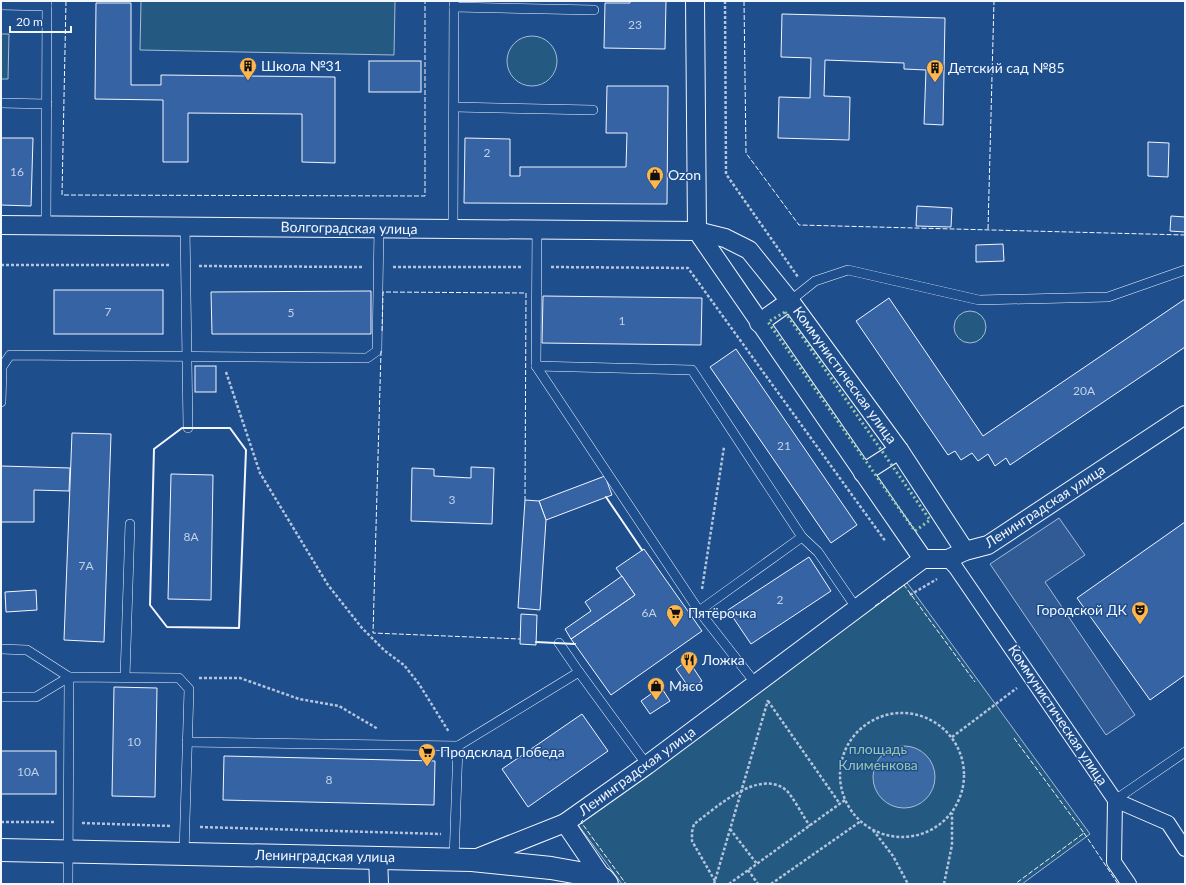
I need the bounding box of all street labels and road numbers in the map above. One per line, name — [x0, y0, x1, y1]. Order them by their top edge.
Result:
street label: Волгоградская улица — [280, 218, 418, 237]
street label: Коммунистическая улица — [790, 303, 901, 447]
street label: Ленинградская улица — [981, 460, 1108, 551]
street label: Коммунистическая улица — [1005, 641, 1112, 788]
street label: Ленинградская улица — [574, 723, 698, 819]
street label: Ленинградская улица — [254, 846, 395, 865]

